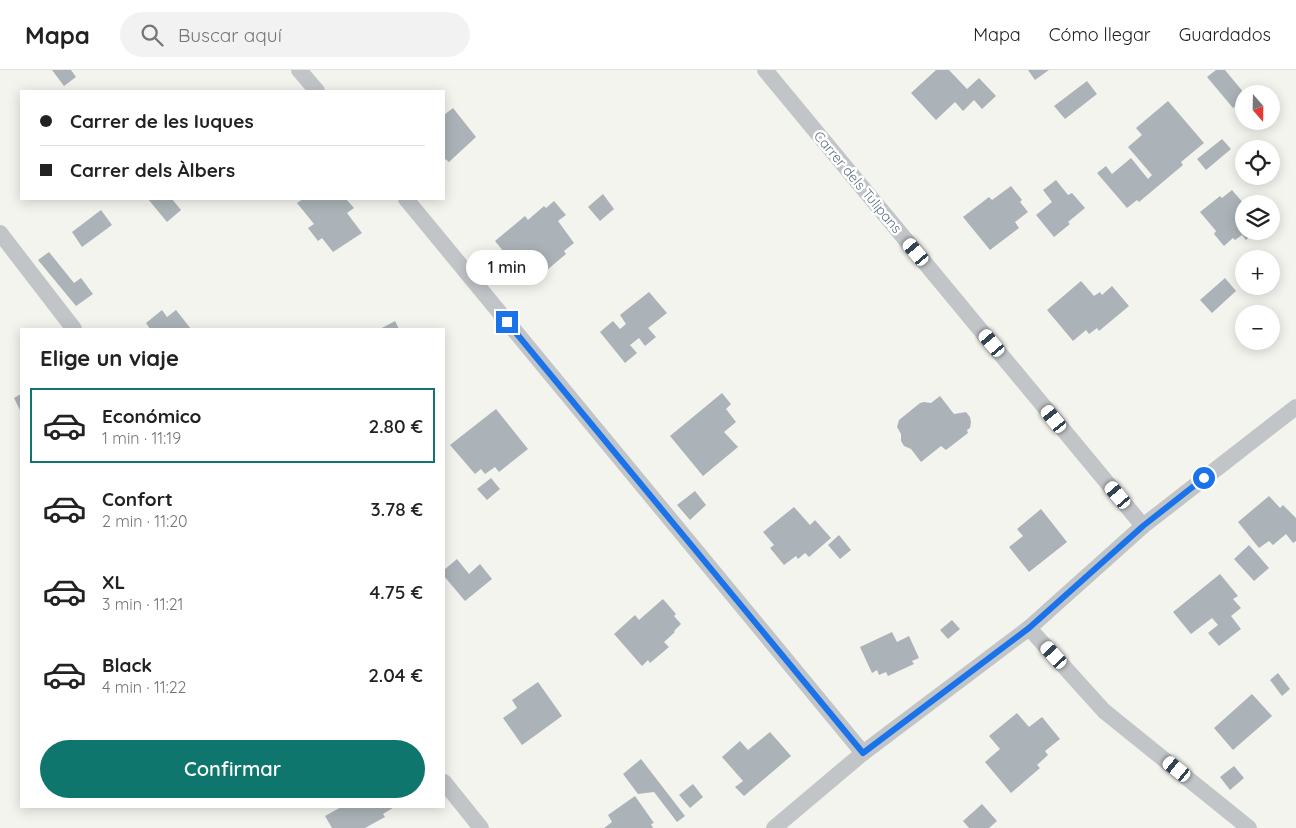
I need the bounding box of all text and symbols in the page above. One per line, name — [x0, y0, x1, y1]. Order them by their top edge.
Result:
search box — [120, 12, 470, 57]
text: Mapa — [25, 20, 90, 50]
icon: search — [138, 21, 166, 49]
text: Buscar aquí — [178, 23, 282, 47]
text: Mapa — [973, 23, 1021, 46]
text: Cómo llegar — [1049, 23, 1151, 46]
text: Guardados — [1179, 23, 1271, 46]
north arrow — [1235, 85, 1280, 130]
map controls — [1235, 85, 1280, 350]
text: Carrer de les Iuques — [70, 109, 254, 133]
street label: Carrer dels Tulipans — [810, 127, 906, 237]
button: locate — [1235, 140, 1280, 185]
text: Carrer dels Àlbers — [70, 158, 235, 182]
button: layers — [1235, 195, 1280, 240]
car — [900, 236, 931, 268]
callout: 1 min — [466, 250, 548, 284]
button: + — [1235, 250, 1280, 295]
text: 1 min — [488, 257, 526, 277]
button: − — [1235, 305, 1280, 350]
route end — [496, 311, 518, 333]
car — [976, 327, 1007, 359]
text: Elige un viaje — [40, 344, 179, 372]
icon: car — [42, 403, 87, 448]
car — [1038, 403, 1069, 435]
text: Económico — [102, 404, 201, 428]
text: 2.80 € — [369, 414, 423, 438]
text: 1 min · 11:19 — [102, 428, 181, 448]
route start — [1193, 467, 1215, 489]
car — [1102, 479, 1133, 511]
icon: car — [42, 486, 87, 531]
text: Confort — [102, 487, 173, 511]
text: 3.78 € — [371, 497, 423, 521]
text: 2 min · 11:20 — [102, 511, 188, 531]
icon: car — [42, 569, 87, 614]
text: XL — [102, 570, 125, 594]
text: 4.75 € — [369, 580, 423, 604]
text: 3 min · 11:21 — [102, 594, 184, 614]
car — [1038, 639, 1069, 671]
icon: car — [42, 652, 87, 697]
text: Black — [102, 653, 152, 677]
text: 2.04 € — [368, 663, 423, 687]
text: 4 min · 11:22 — [102, 677, 186, 697]
button: Confirmar — [40, 740, 425, 798]
car — [1160, 754, 1193, 784]

